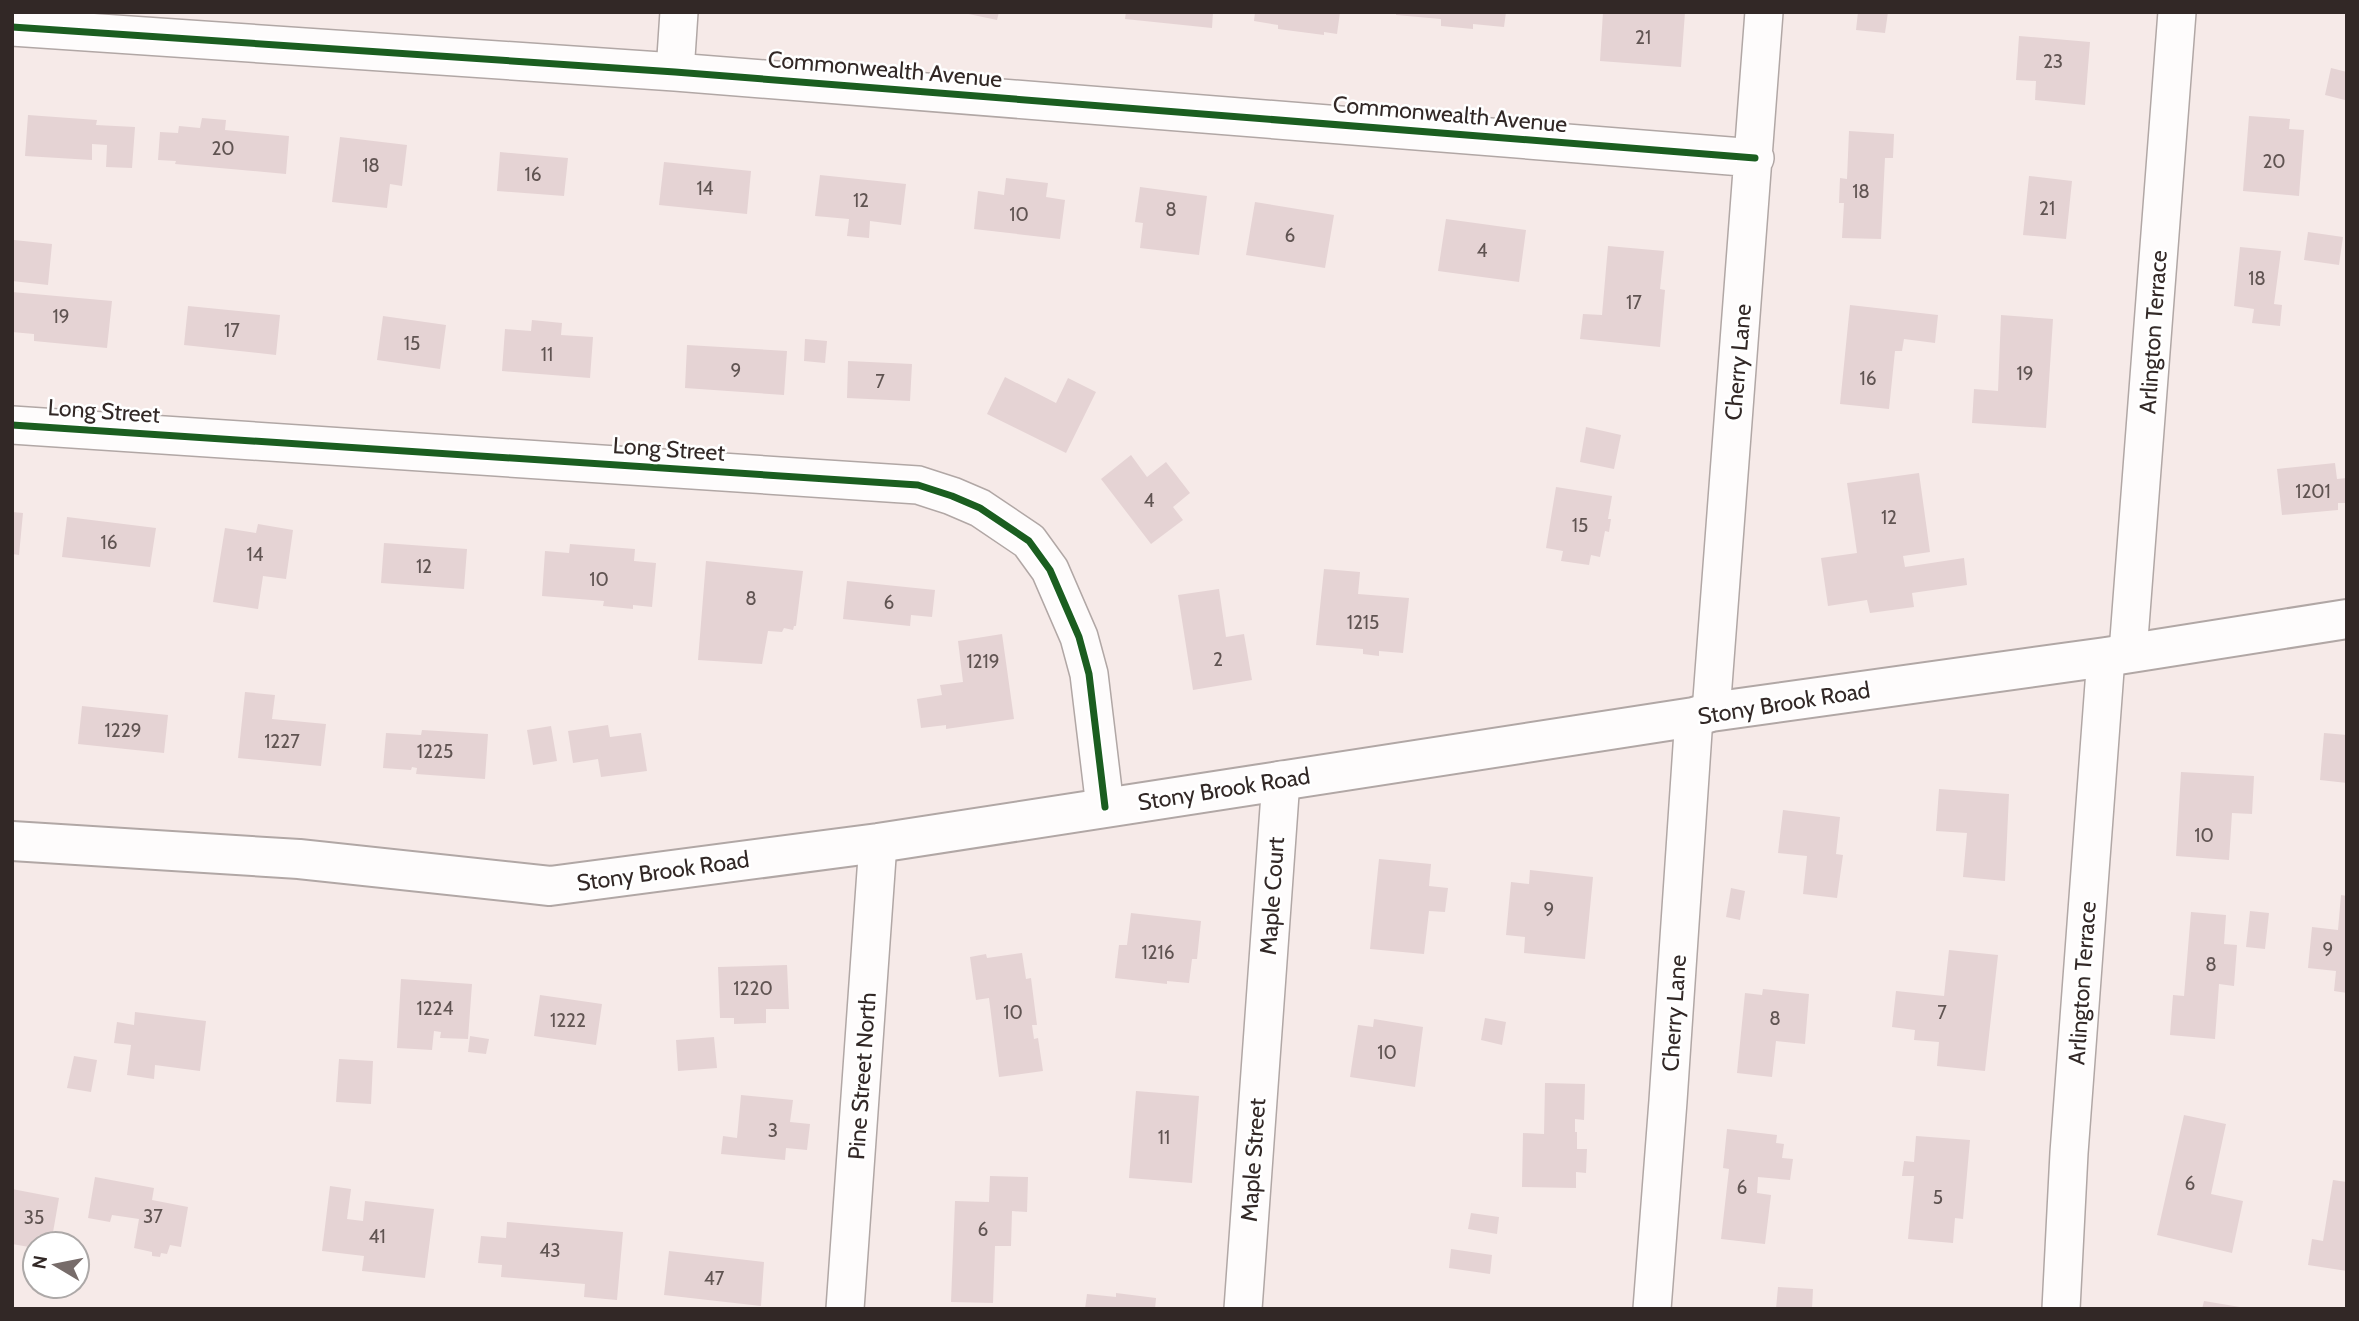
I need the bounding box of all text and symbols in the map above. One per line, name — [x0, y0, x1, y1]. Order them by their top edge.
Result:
house number: 21 — [1635, 26, 1651, 49]
street label: Commonwealth Avenue — [767, 45, 1004, 93]
house number: 23 — [2043, 50, 2063, 73]
street label: Commonwealth Avenue — [1332, 90, 1569, 138]
house number: 20 — [211, 137, 235, 160]
house number: 20 — [2262, 150, 2286, 173]
house number: 18 — [362, 154, 380, 177]
house number: 16 — [525, 163, 542, 186]
house number: 14 — [696, 177, 714, 200]
house number: 18 — [1852, 180, 1870, 203]
house number: 12 — [853, 189, 869, 212]
house number: 21 — [2039, 197, 2055, 220]
house number: 8 — [1165, 198, 1177, 221]
house number: 10 — [1009, 203, 1029, 226]
house number: 6 — [1285, 224, 1295, 247]
house number: 4 — [1477, 239, 1488, 262]
street label: Arlington Terrace — [2133, 249, 2173, 415]
house number: 18 — [2248, 267, 2266, 290]
house number: 17 — [1626, 291, 1642, 314]
street label: Cherry Lane — [1719, 302, 1757, 421]
house number: 19 — [53, 305, 70, 328]
house number: 17 — [224, 319, 240, 342]
house number: 15 — [404, 332, 420, 355]
house number: 11 — [541, 343, 553, 366]
house number: 9 — [731, 359, 741, 382]
house number: 19 — [2017, 362, 2034, 385]
house number: 16 — [1860, 367, 1877, 390]
house number: 7 — [875, 370, 885, 393]
street label: Long Street — [47, 393, 161, 429]
street label: Long Street — [612, 431, 726, 467]
house number: 1201 — [2295, 480, 2331, 503]
house number: 4 — [1144, 489, 1155, 512]
house number: 12 — [1881, 506, 1897, 529]
house number: 15 — [1572, 514, 1588, 537]
house number: 16 — [101, 531, 118, 554]
house number: 14 — [246, 543, 264, 566]
house number: 12 — [416, 555, 432, 578]
house number: 10 — [589, 568, 609, 591]
house number: 8 — [745, 587, 757, 610]
house number: 6 — [884, 591, 894, 614]
house number: 1215 — [1347, 611, 1379, 634]
house number: 2 — [1213, 648, 1223, 671]
house number: 1219 — [966, 650, 1000, 673]
street label: Stony Brook Road — [1696, 676, 1872, 730]
house number: 1229 — [105, 719, 141, 742]
house number: 1227 — [264, 730, 300, 753]
house number: 1225 — [417, 740, 453, 763]
street label: Stony Brook Road — [1136, 762, 1312, 816]
house number: 10 — [2194, 824, 2214, 847]
street label: Maple Court — [1254, 836, 1290, 956]
street label: Stony Brook Road — [575, 845, 751, 897]
house number: 9 — [1544, 898, 1554, 921]
street label: Arlington Terrace — [2062, 900, 2102, 1066]
house number: 9 — [2323, 938, 2333, 961]
house number: 1216 — [1141, 941, 1175, 964]
street label: Cherry Lane — [1656, 953, 1692, 1072]
house number: 8 — [2205, 953, 2217, 976]
house number: 1220 — [733, 977, 773, 1000]
street label: Pine Street North — [842, 991, 882, 1161]
house number: 1224 — [416, 997, 454, 1020]
house number: 10 — [1003, 1001, 1023, 1024]
house number: 7 — [1937, 1001, 1947, 1024]
house number: 8 — [1769, 1007, 1781, 1030]
house number: 1222 — [550, 1009, 586, 1032]
house number: 10 — [1377, 1041, 1397, 1064]
street label: Maple Street — [1235, 1097, 1271, 1223]
house number: 3 — [768, 1119, 778, 1142]
house number: 11 — [1158, 1126, 1170, 1149]
house number: 6 — [2185, 1172, 2195, 1195]
house number: 6 — [1737, 1176, 1747, 1199]
house number: 5 — [1933, 1186, 1943, 1209]
house number: 37 — [143, 1205, 163, 1228]
house number: 35 — [24, 1206, 44, 1229]
house number: 6 — [978, 1218, 988, 1241]
house number: 41 — [368, 1225, 386, 1248]
north arrow — [21, 1230, 91, 1300]
house number: 43 — [539, 1239, 561, 1262]
text: N — [27, 1254, 52, 1271]
house number: 47 — [704, 1267, 725, 1290]

